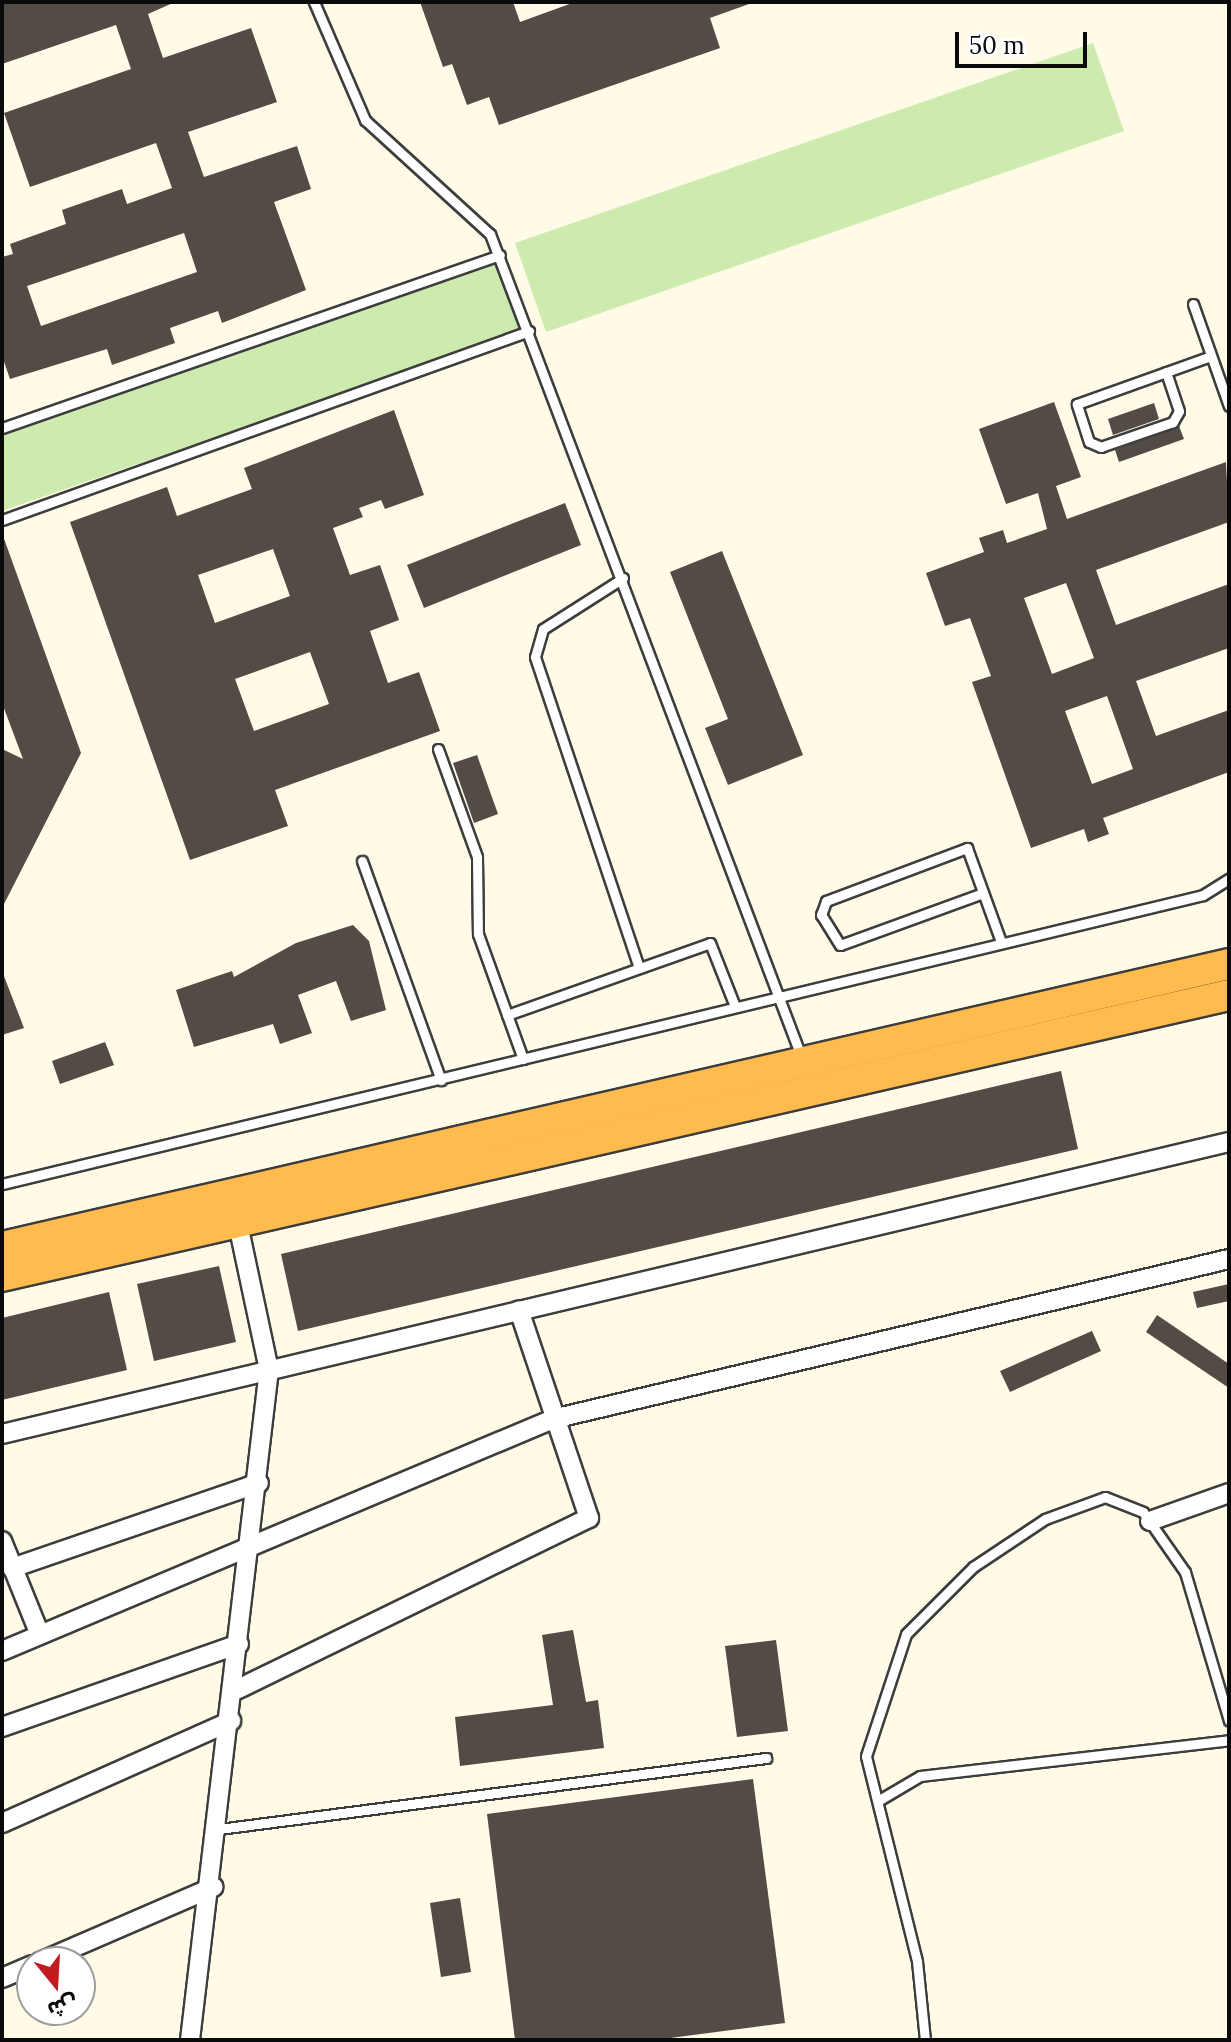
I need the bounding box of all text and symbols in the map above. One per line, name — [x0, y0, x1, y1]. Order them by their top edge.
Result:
scale bar — [959, 16, 1091, 66]
text: 50 m — [969, 30, 1025, 61]
north arrow — [16, 1946, 96, 2026]
text: ش — [44, 1989, 81, 2025]

